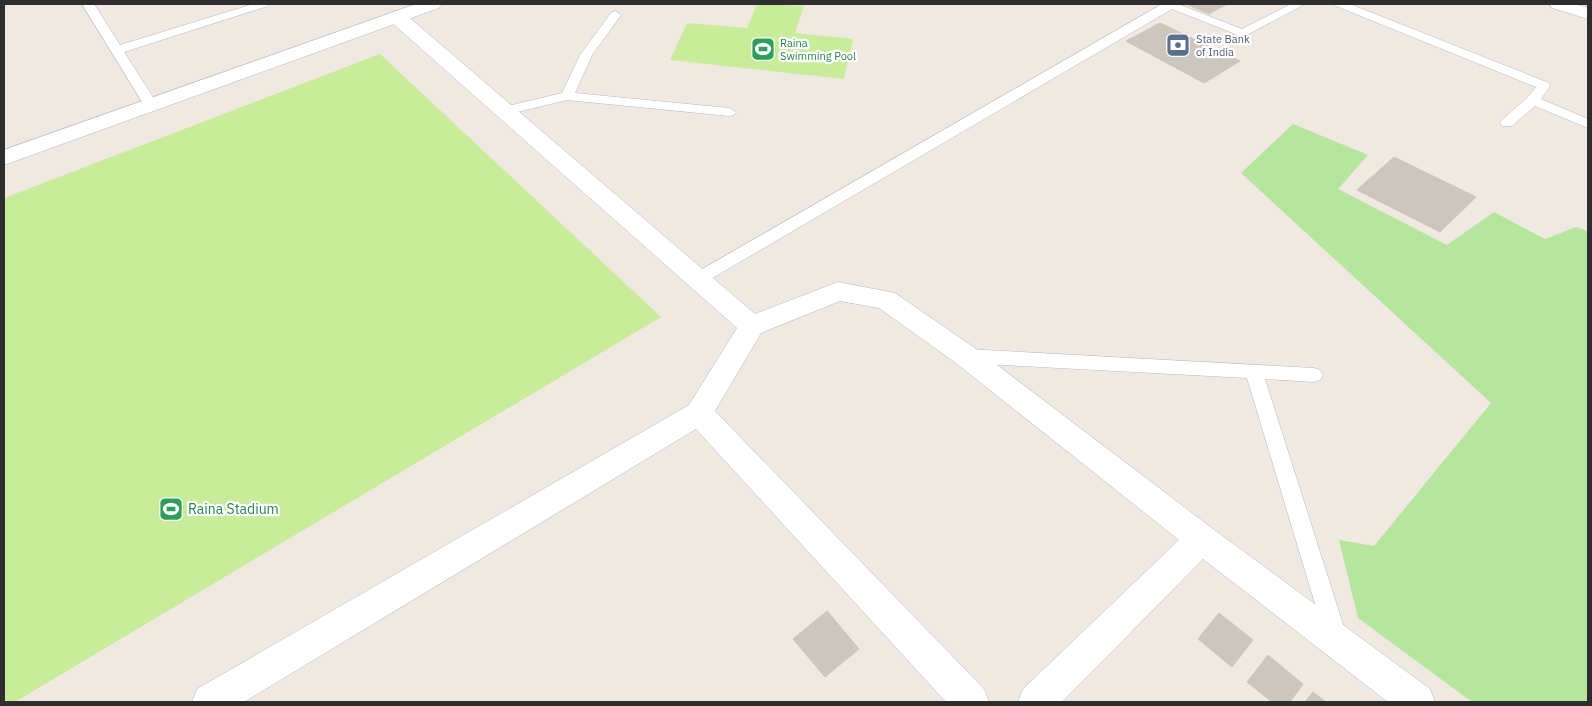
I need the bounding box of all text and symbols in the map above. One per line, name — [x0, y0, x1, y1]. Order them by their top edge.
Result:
bank icon: State Bank of India — [1165, 32, 1191, 58]
place label: State Bank of India — [1196, 32, 1250, 59]
sports icon: Raina Swimming Pool — [750, 36, 776, 62]
place label: Raina Swimming Pool — [780, 36, 856, 63]
sports icon: Raina Stadium — [158, 496, 184, 522]
place label: Raina Stadium — [188, 500, 279, 518]

